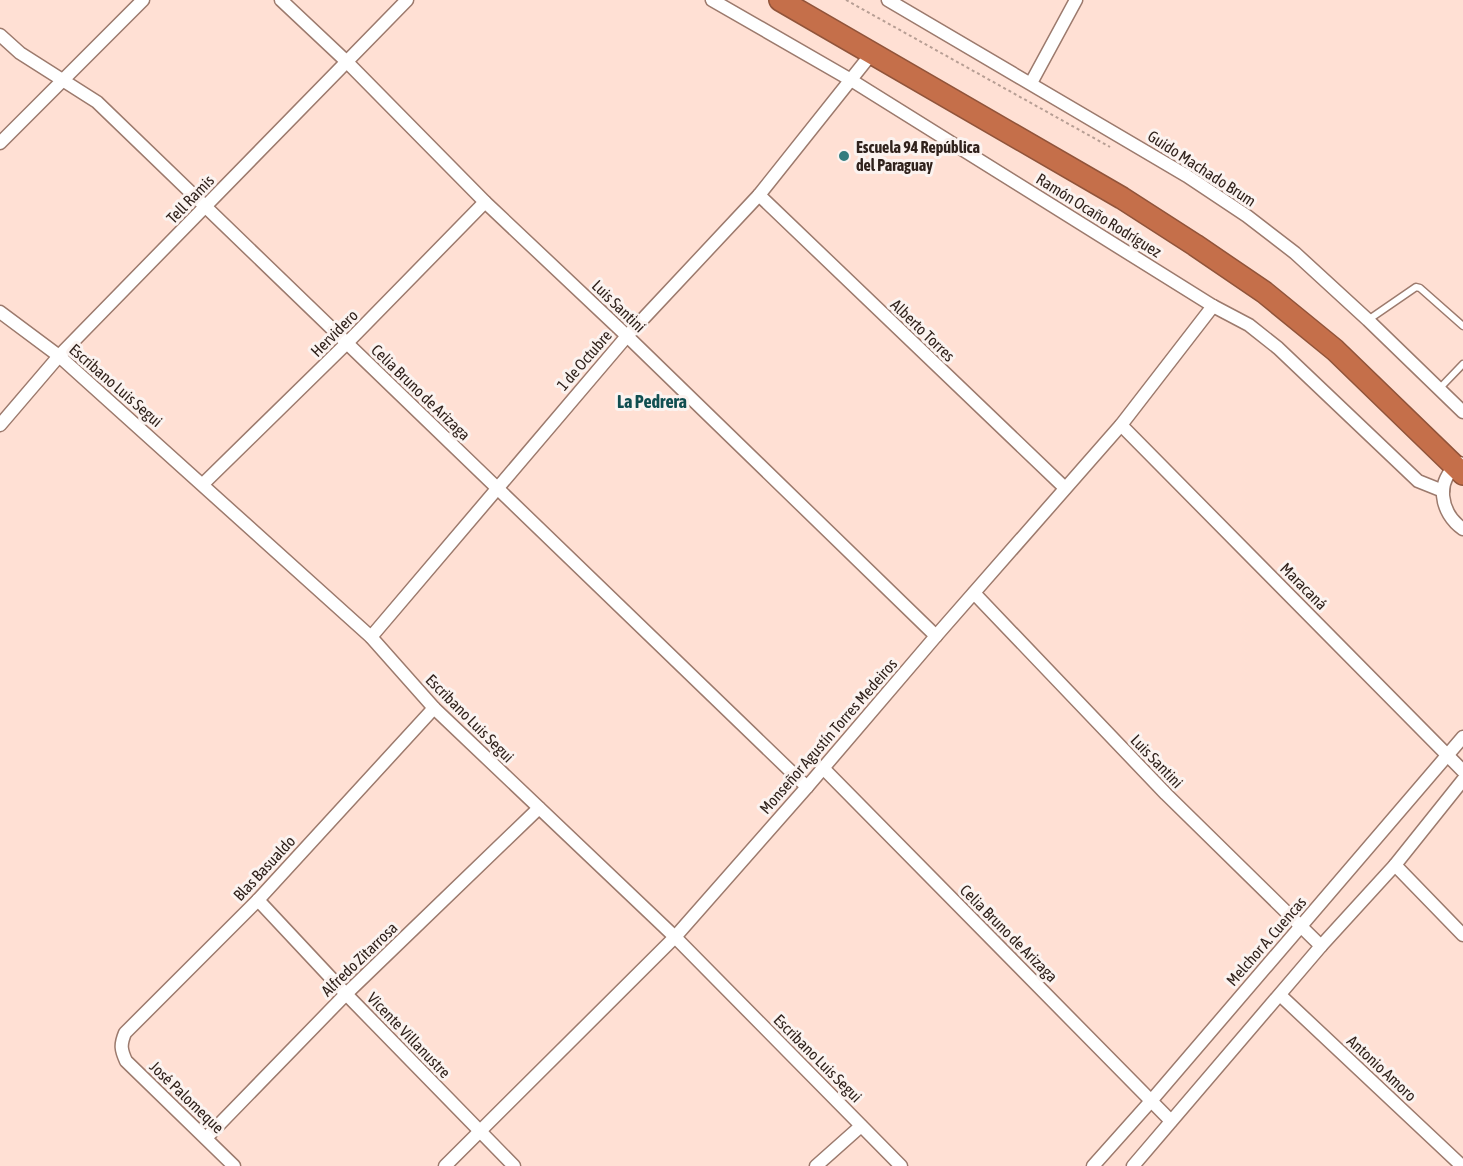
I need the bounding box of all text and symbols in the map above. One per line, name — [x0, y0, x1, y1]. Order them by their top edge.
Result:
street label: Guido Machado Brum — [1145, 126, 1259, 210]
place label: Escuela 94 República del Paraguay — [856, 138, 980, 174]
marker: Escuela 94 República del Paraguay — [837, 149, 851, 163]
street label: Ramón Ocaño Rodríguez — [1033, 169, 1165, 262]
street label: Tell Ramis — [163, 171, 218, 227]
street label: Luis Santini — [589, 276, 649, 336]
street label: Alberto Torres — [887, 295, 959, 365]
street label: Hervidero — [307, 306, 361, 360]
street label: 1 de Octubre — [553, 326, 615, 394]
street label: Escribano Luis Segui — [65, 340, 166, 431]
street label: Celia Bruno de Arizaga — [367, 340, 474, 444]
district label: La Pedrera — [617, 391, 687, 412]
street label: Maracaná — [1277, 559, 1331, 613]
street label: Monseñor Agustín Torres Medeiros — [756, 654, 901, 818]
street label: Escribano Luis Segui — [422, 670, 518, 766]
street label: Luis Santini — [1127, 731, 1187, 791]
street label: Blas Basualdo — [229, 832, 299, 904]
street label: Celia Bruno de Arizaga — [956, 881, 1061, 986]
street label: Melchor A. Cuencas — [1222, 893, 1310, 989]
street label: Alfredo Zitarrosa — [317, 918, 401, 1000]
street label: Vicente Villanustre — [364, 989, 454, 1081]
street label: Escribano Luis Segui — [770, 1010, 866, 1106]
street label: Antonio Amoro — [1344, 1031, 1420, 1105]
street label: José Palomeque — [146, 1057, 228, 1137]

